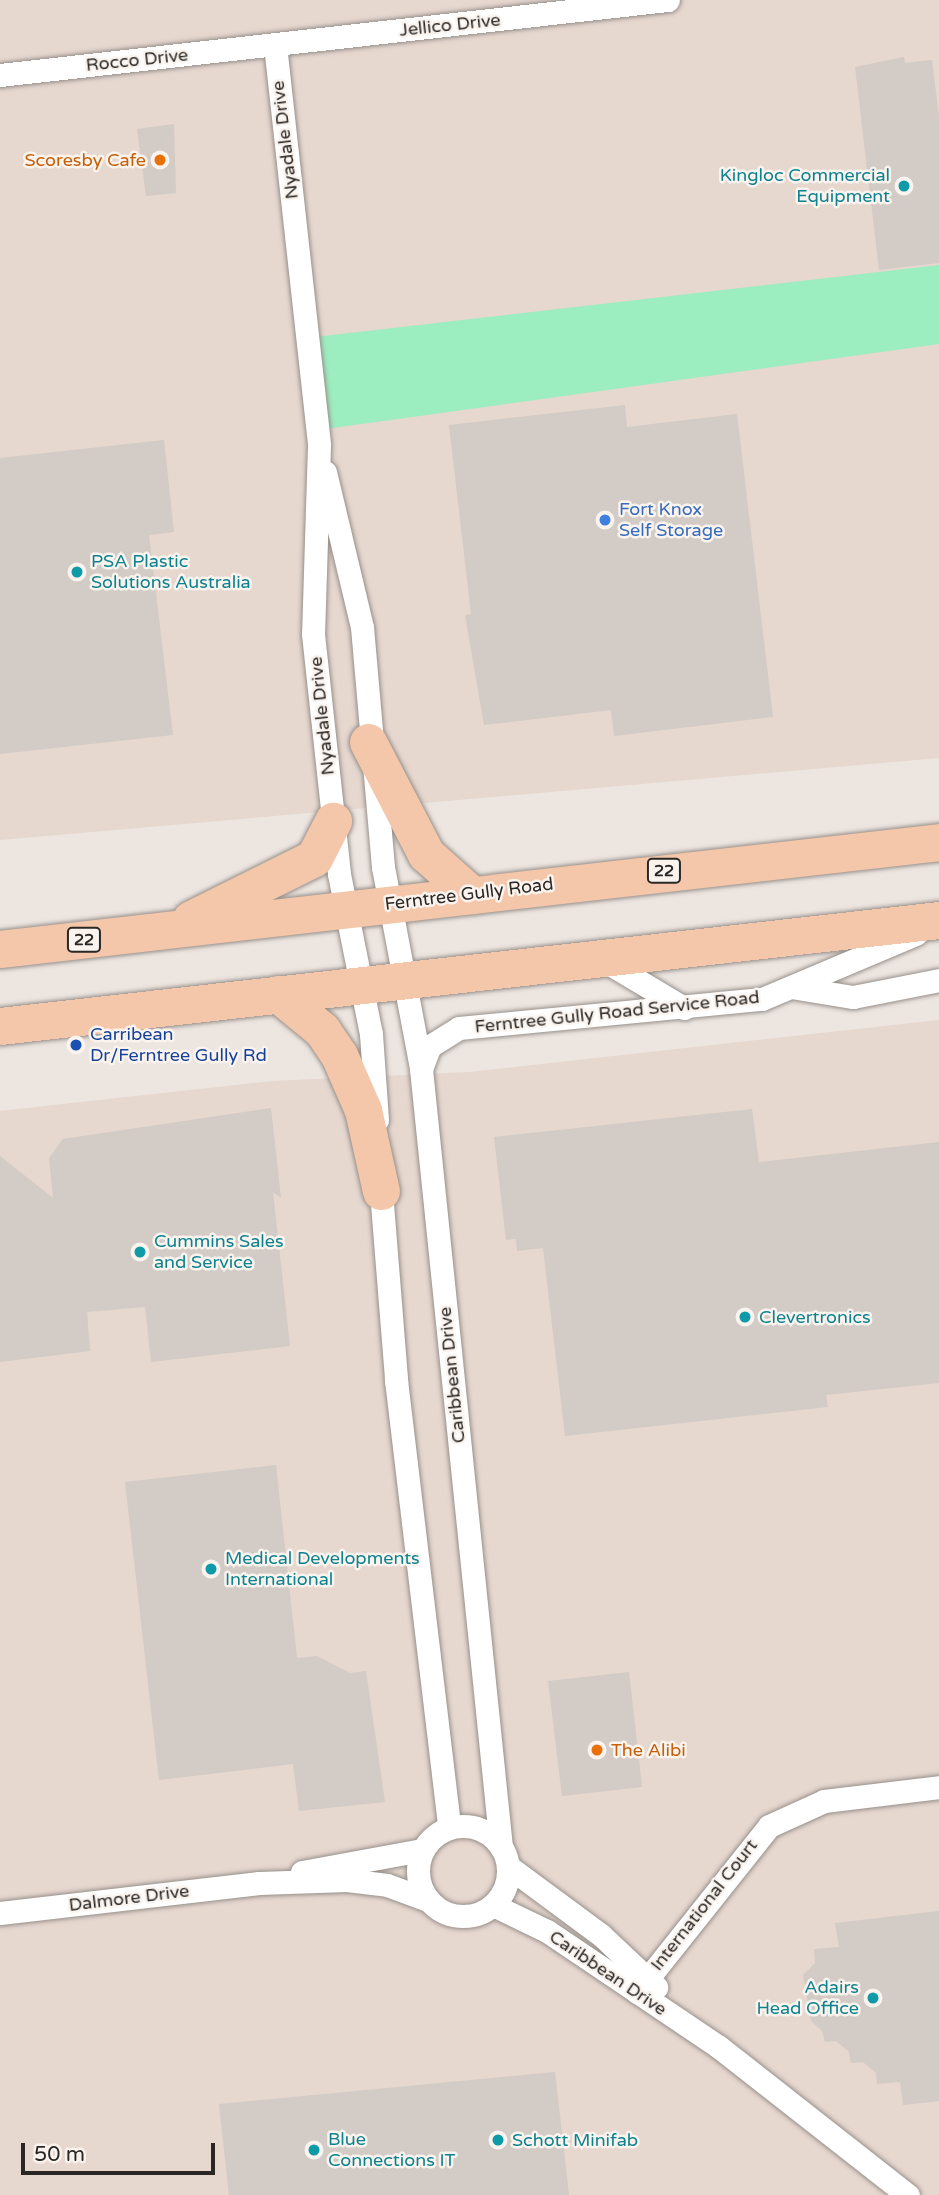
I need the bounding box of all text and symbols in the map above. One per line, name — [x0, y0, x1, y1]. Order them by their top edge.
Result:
street label: Jellico Drive — [398, 9, 502, 41]
street label: Rocco Drive — [85, 44, 189, 76]
street label: Nyadale Drive — [267, 80, 303, 200]
place label: Scoresby Cafe — [24, 149, 146, 171]
marker: Scoresby Cafe — [152, 152, 168, 168]
place label: Kingloc Commercial Equipment — [720, 165, 890, 208]
marker: Kingloc Commercial Equipment — [896, 178, 912, 194]
place label: Fort Knox Self Storage — [619, 499, 723, 542]
marker: Fort Knox Self Storage — [597, 512, 613, 528]
place label: PSA Plastic Solutions Australia — [91, 551, 251, 594]
marker: PSA Plastic Solutions Australia — [69, 564, 85, 580]
street label: Nyadale Drive — [305, 656, 339, 776]
road number: 22 — [646, 858, 682, 884]
street label: Ferntree Gully Road — [383, 873, 555, 915]
road number: 22 — [66, 928, 102, 952]
street label: Ferntree Gully Road Service Road — [474, 986, 760, 1038]
place label: Carribean Dr/Ferntree Gully Rd — [90, 1024, 267, 1066]
marker: Carribean Dr/Ferntree Gully Rd — [68, 1037, 84, 1053]
place label: Cummins Sales and Service — [154, 1231, 284, 1274]
marker: Cummins Sales and Service — [132, 1244, 148, 1260]
street label: Caribbean Drive — [434, 1306, 470, 1444]
place label: Clevertronics — [759, 1306, 871, 1328]
marker: Clevertronics — [737, 1309, 753, 1325]
place label: Medical Developments International — [225, 1548, 420, 1590]
marker: Medical Developments International — [203, 1561, 219, 1577]
place label: The Alibi — [611, 1739, 686, 1761]
marker: The Alibi — [589, 1742, 605, 1758]
street label: International Court — [646, 1835, 762, 1975]
street label: Dalmore Drive — [68, 1880, 190, 1916]
street label: Caribbean Drive — [545, 1926, 671, 2020]
place label: Adairs Head Office — [756, 1977, 859, 2020]
marker: Adairs Head Office — [865, 1990, 881, 2006]
scale bar — [24, 2128, 219, 2172]
place label: Blue Connections IT — [328, 2129, 456, 2172]
place label: Schott Minifab — [512, 2129, 638, 2151]
marker: Schott Minifab — [490, 2132, 506, 2148]
text: 50 m — [34, 2142, 85, 2167]
marker: Blue Connections IT — [306, 2142, 322, 2158]

